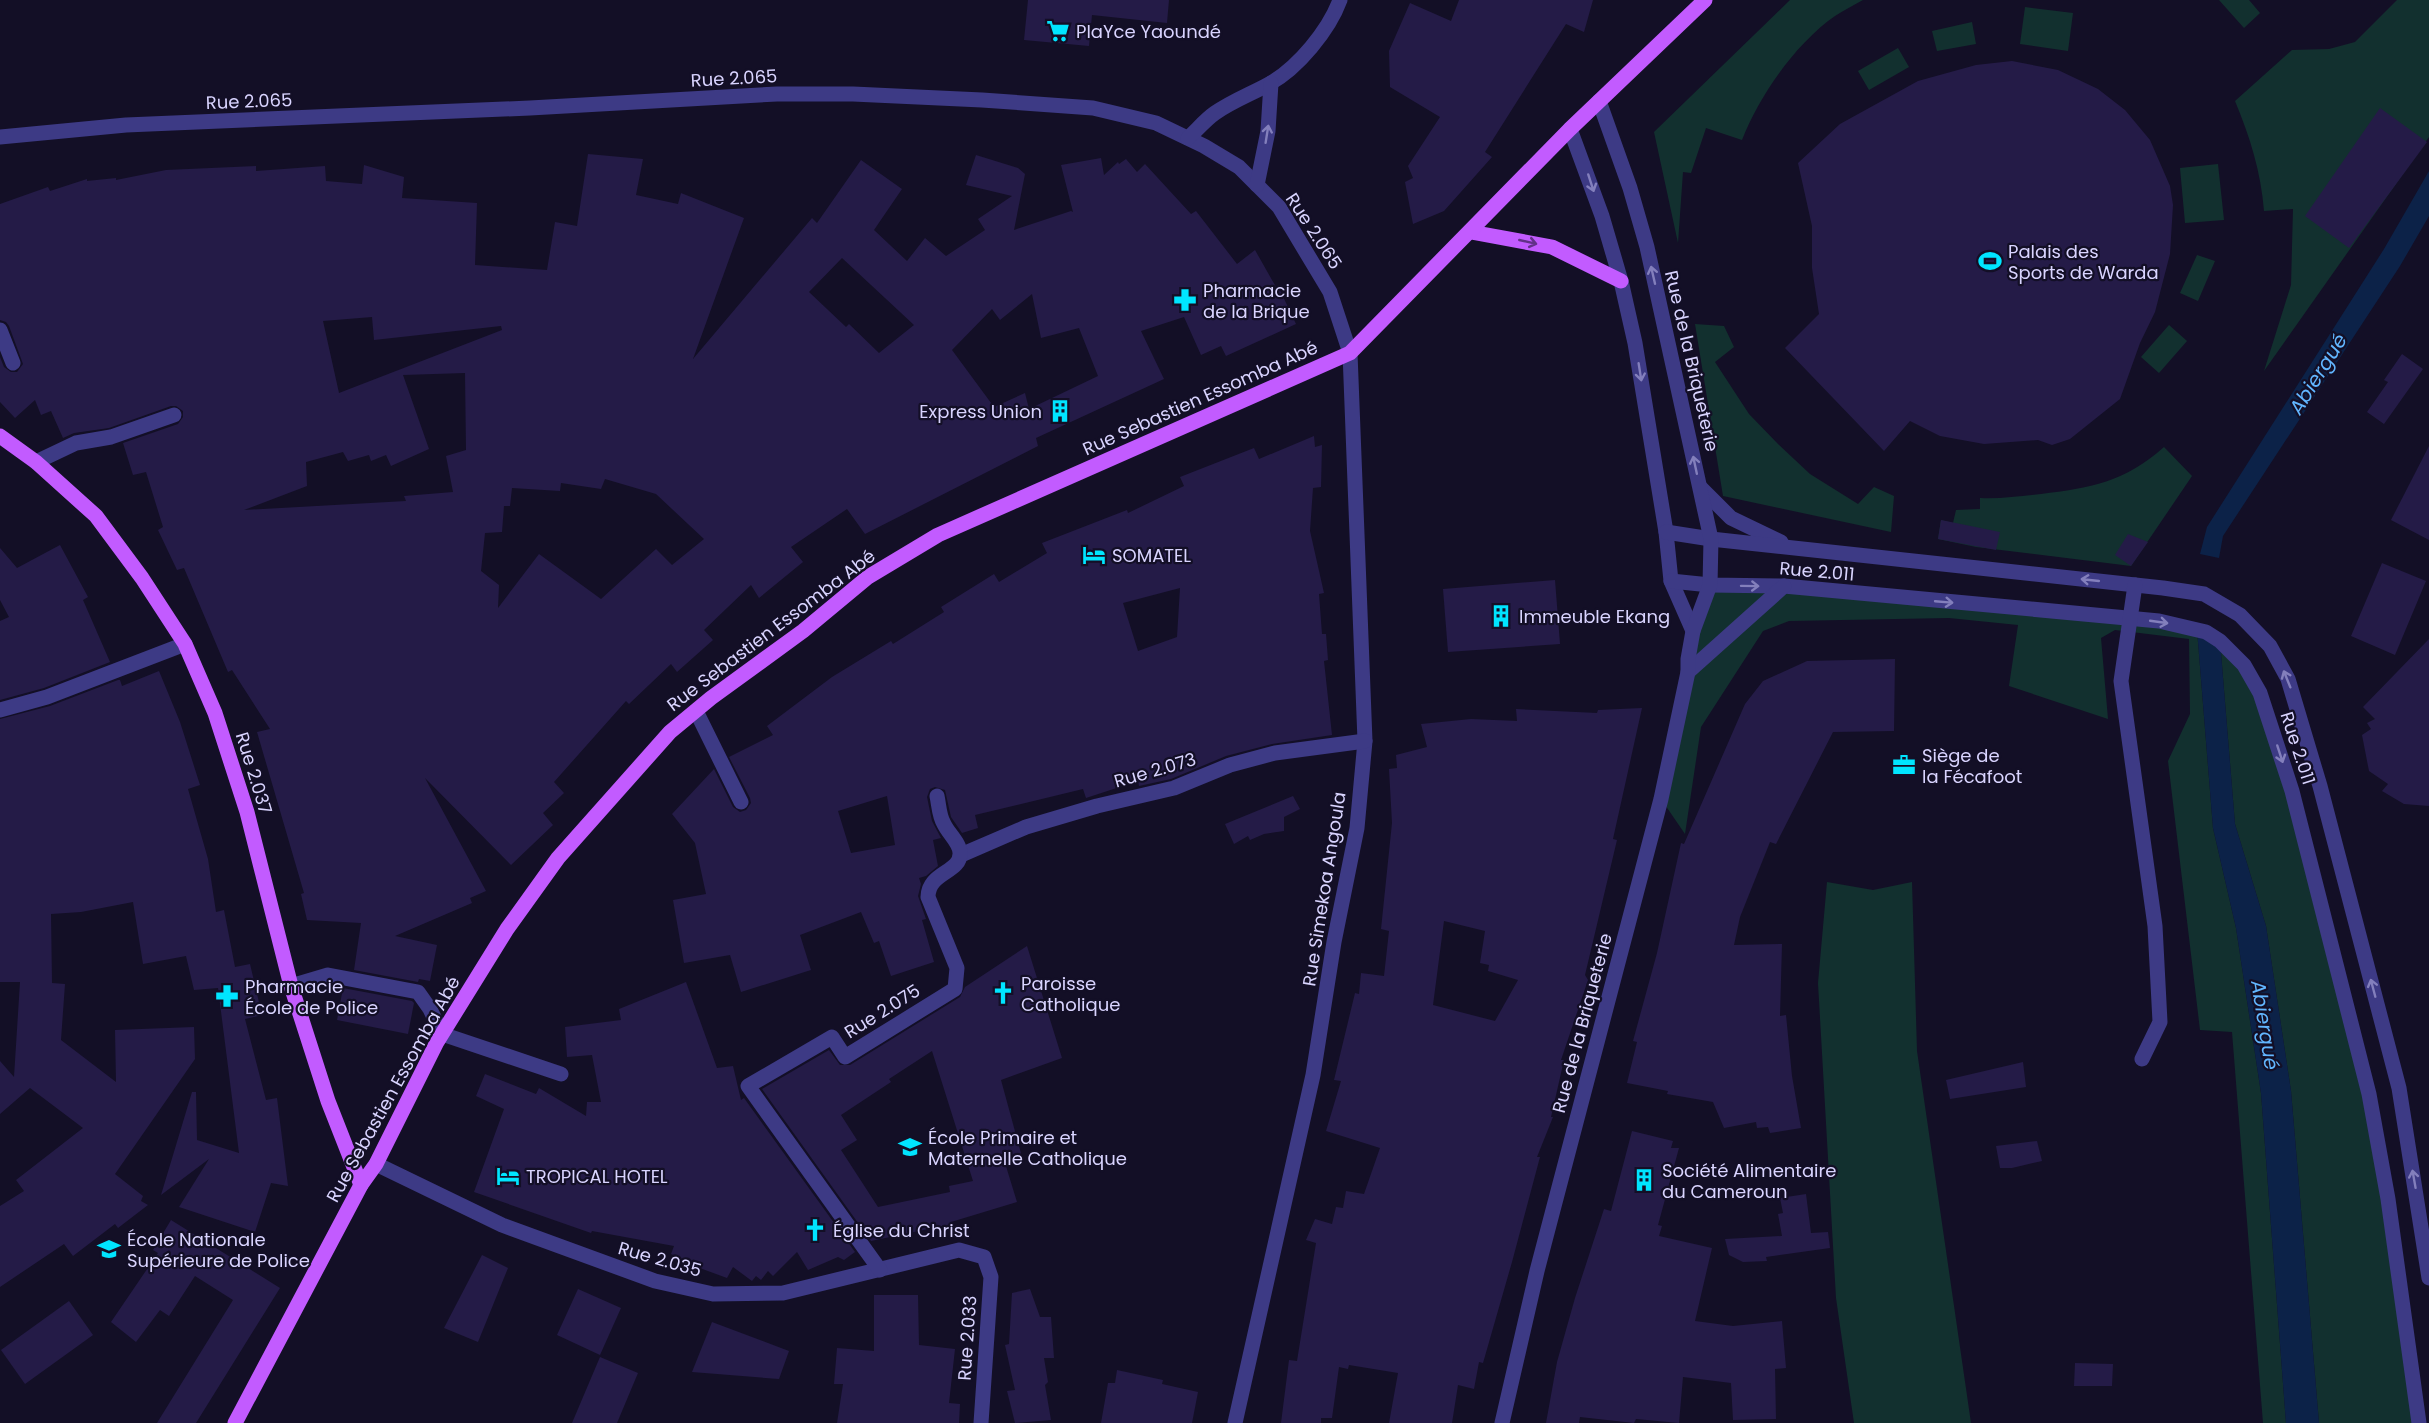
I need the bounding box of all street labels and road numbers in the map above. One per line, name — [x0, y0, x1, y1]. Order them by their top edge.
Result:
street label: Rue 2.065 — [690, 63, 778, 93]
street label: Rue 2.065 — [205, 87, 293, 115]
street label: Rue 2.065 — [1280, 188, 1348, 274]
street label: Rue de la Briqueterie — [1659, 268, 1725, 454]
street label: Rue Sebastien Essomba Abé — [1078, 335, 1322, 461]
street label: Rue Sebastien Essomba Abé — [662, 543, 880, 717]
street label: Rue 2.011 — [1778, 555, 1856, 587]
street label: Rue 2.011 — [2274, 708, 2322, 788]
street label: Rue 2.037 — [230, 729, 278, 817]
street label: Rue 2.073 — [1111, 746, 1199, 794]
street label: Rue Simekoa Angoula — [1296, 790, 1352, 988]
street label: Rue de la Briqueterie — [1546, 930, 1618, 1116]
street label: Rue Sebastien Essomba Abé — [320, 971, 466, 1207]
street label: Rue 2.075 — [839, 978, 925, 1044]
street label: Rue 2.035 — [615, 1235, 705, 1283]
street label: Rue 2.033 — [952, 1295, 982, 1381]

